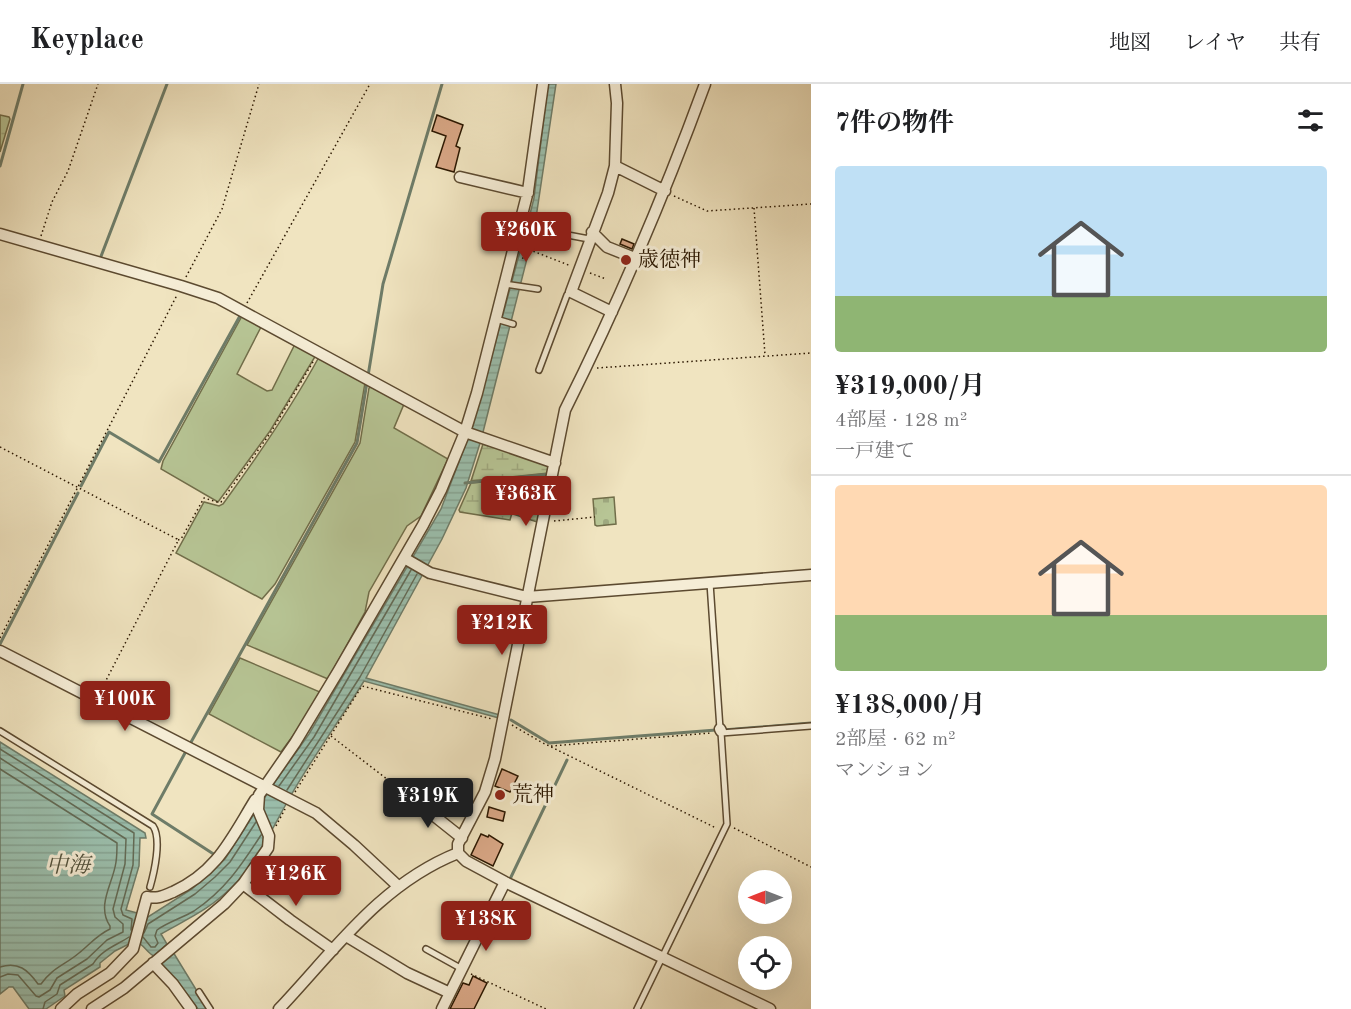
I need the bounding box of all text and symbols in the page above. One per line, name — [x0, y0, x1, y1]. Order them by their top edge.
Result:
text: Keyplace — [30, 27, 144, 55]
text: 地図 — [1109, 33, 1151, 54]
text: レイヤ — [1184, 33, 1246, 54]
text: 共有 — [1279, 33, 1321, 54]
icon: filters — [1294, 104, 1327, 137]
text: 7件の物件 — [835, 111, 954, 137]
icon: home — [1027, 205, 1135, 313]
pin: ¥260K — [484, 212, 568, 263]
text: ¥260K — [495, 221, 557, 241]
place label: 歳徳神 — [638, 248, 701, 271]
marker: 歳徳神 — [619, 253, 633, 267]
text: ¥319,000/月 — [835, 374, 986, 400]
text: 4部屋 · 128 m² — [835, 411, 967, 431]
text: 一戸建て — [835, 442, 915, 462]
pin: ¥363K — [484, 476, 568, 527]
text: ¥363K — [495, 485, 557, 505]
icon: home — [1027, 524, 1135, 632]
pin: ¥212K — [460, 605, 544, 656]
text: ¥212K — [471, 614, 533, 634]
pin: ¥100K — [83, 681, 167, 732]
text: ¥100K — [94, 690, 156, 710]
text: ¥138,000/月 — [835, 693, 986, 719]
text: 2部屋 · 62 m² — [835, 730, 956, 750]
text: マンション — [835, 761, 934, 781]
pin: ¥319K — [386, 778, 470, 829]
place label: 荒神 — [512, 783, 554, 806]
text: ¥319K — [397, 787, 459, 807]
marker: 荒神 — [493, 788, 507, 802]
water label: 中海 — [46, 853, 93, 877]
pin: ¥126K — [254, 856, 338, 907]
text: ¥126K — [265, 865, 327, 885]
north arrow — [738, 870, 792, 924]
map controls — [738, 870, 792, 990]
pin: ¥138K — [444, 901, 528, 952]
text: ¥138K — [455, 910, 517, 930]
button: locate — [738, 936, 792, 990]

